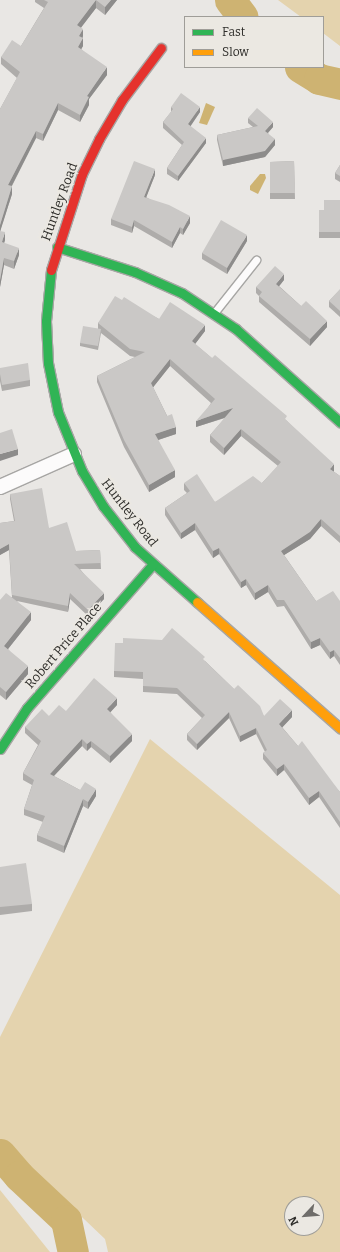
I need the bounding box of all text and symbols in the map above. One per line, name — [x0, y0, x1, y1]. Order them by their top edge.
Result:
legend — [184, 16, 324, 68]
text: Fast — [222, 25, 245, 39]
text: Slow — [222, 45, 249, 59]
street label: Huntley Road — [39, 161, 81, 243]
street label: Huntley Road — [98, 476, 160, 550]
street label: Robert Price Place — [23, 600, 105, 692]
north arrow — [284, 1196, 324, 1236]
text: N — [286, 1214, 301, 1228]

